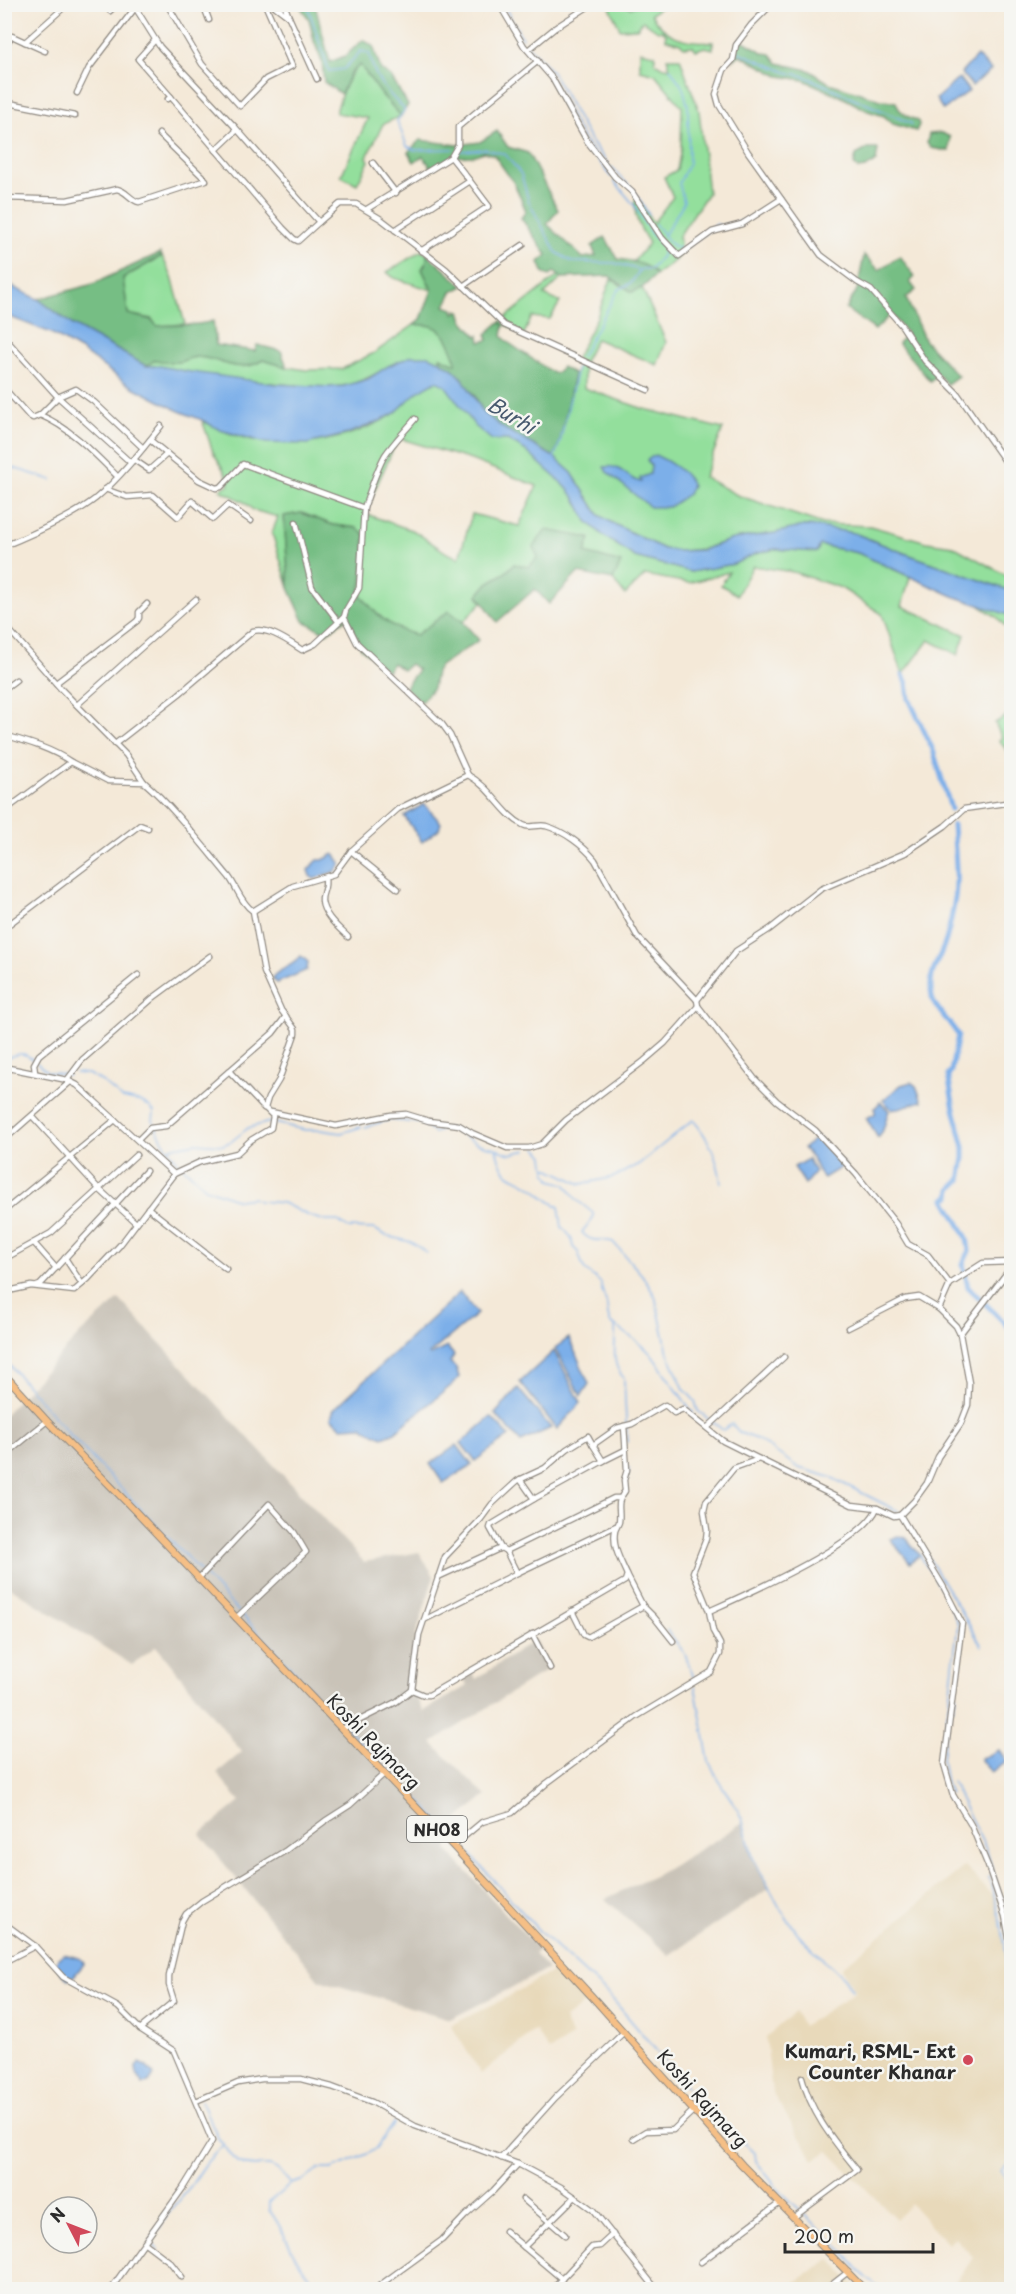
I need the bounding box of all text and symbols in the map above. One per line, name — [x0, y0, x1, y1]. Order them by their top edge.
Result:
water label: Burhi — [482, 389, 544, 443]
street label: Koshi Rajmarg — [321, 1687, 427, 1795]
road number: NH08 — [407, 1816, 467, 1842]
place label: Kumari, RSML- Ext Counter Khanar — [785, 2037, 957, 2085]
street label: Koshi Rajmarg — [651, 2043, 755, 2153]
marker: Kumari, RSML- Ext Counter Khanar — [961, 2053, 975, 2067]
north arrow — [39, 2195, 99, 2255]
text: N — [44, 2202, 70, 2227]
scale bar — [785, 2216, 934, 2254]
text: 200 m — [794, 2222, 854, 2249]

